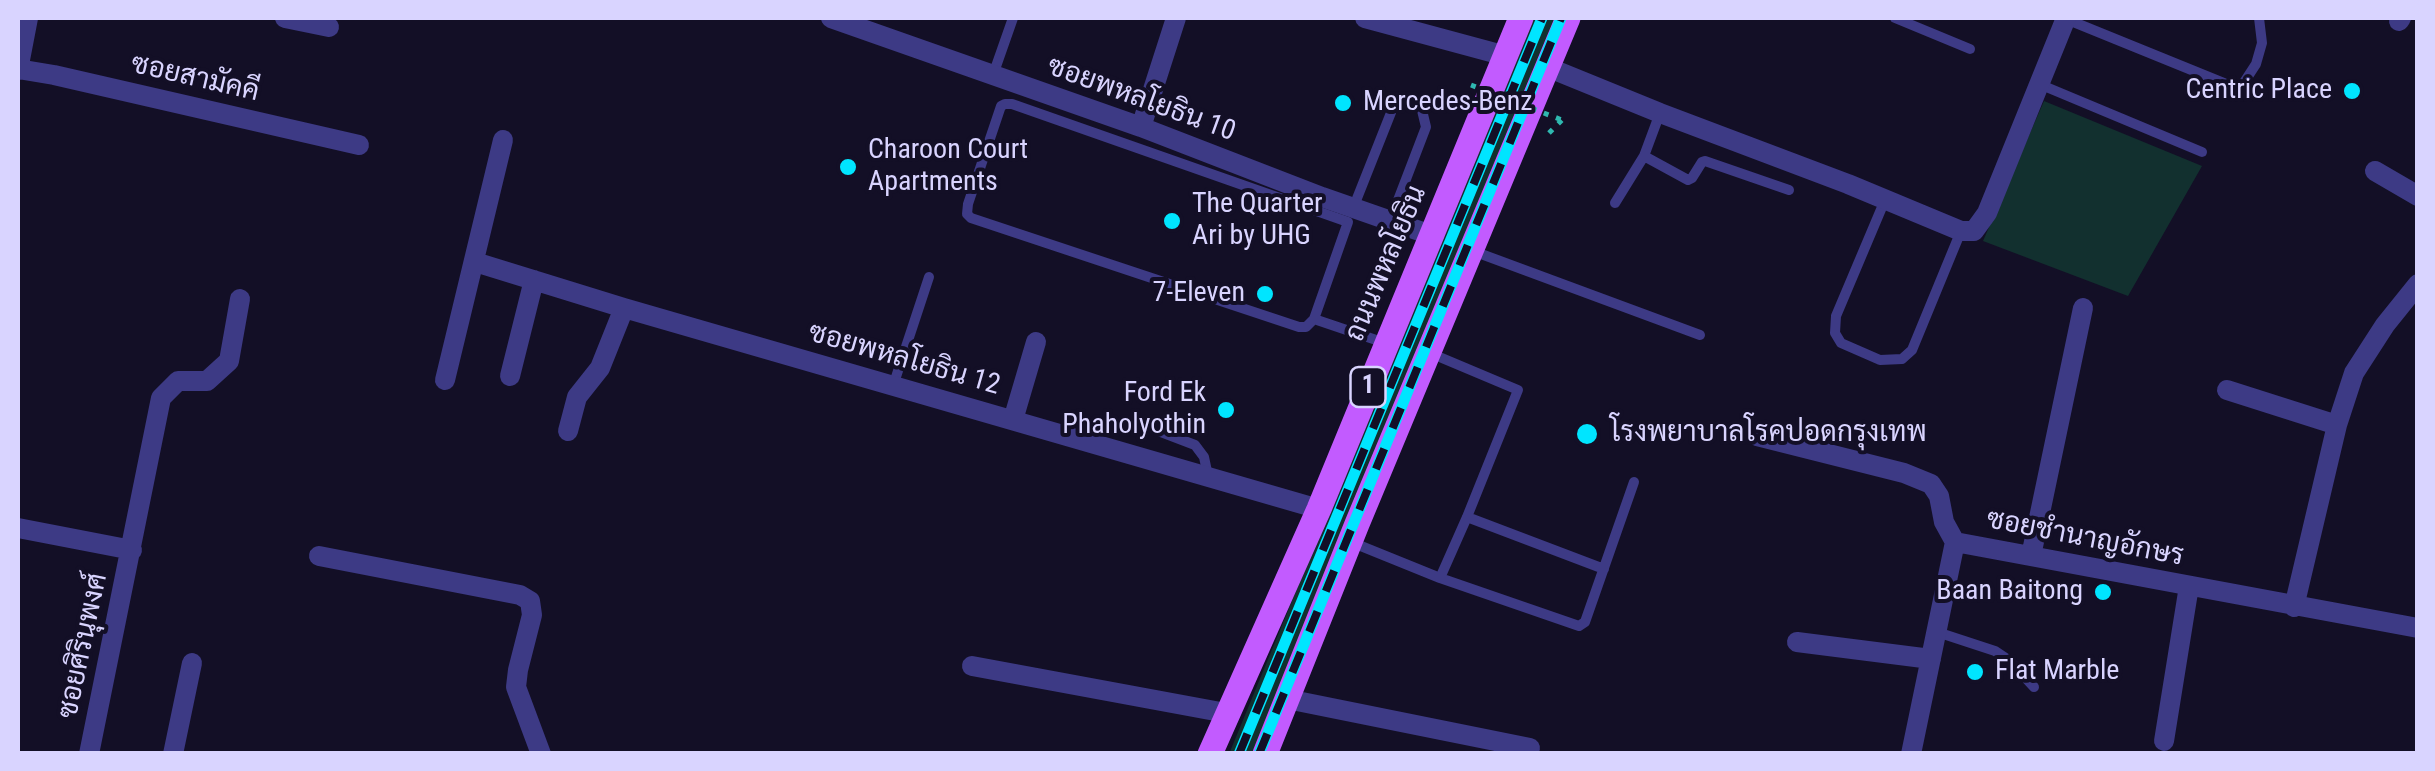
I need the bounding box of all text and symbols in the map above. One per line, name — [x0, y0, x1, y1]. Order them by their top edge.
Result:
street label: ซอยสามัคคี — [128, 48, 262, 110]
street label: ซอยพหลโยธิน 10 — [1042, 50, 1240, 150]
place label: Centric Place — [2185, 74, 2332, 108]
marker: Centric Place — [2341, 80, 2363, 102]
place label: Mercedes-Benz — [1363, 86, 1533, 120]
marker: Mercedes-Benz — [1332, 92, 1354, 114]
place label: Charoon Court Apartments — [868, 134, 1028, 200]
marker: Charoon Court Apartments — [837, 156, 859, 178]
street label: ถนนพหลโยธิน — [1339, 181, 1435, 347]
place label: The Quarter Ari by UHG — [1192, 188, 1323, 254]
marker: The Quarter Ari by UHG — [1161, 210, 1183, 232]
place label: 7-Eleven — [1152, 277, 1245, 311]
marker: 7-Eleven — [1254, 283, 1276, 305]
street label: ซอยพหลโยธิน 12 — [804, 317, 1004, 403]
road number: 1 — [1350, 367, 1386, 407]
place label: Ford Ek Phaholyothin — [1062, 377, 1206, 443]
marker: Ford Ek Phaholyothin — [1215, 399, 1237, 421]
place label: โรงพยาบาลโรคปอดกรุงเทพ — [1610, 417, 1927, 451]
marker: โรงพยาบาลโรคปอดกรุงเทพ — [1574, 421, 1600, 447]
street label: ซอยชำนาญอักษร — [1984, 503, 2186, 575]
street label: ซอยศิรินุพงศ์ — [52, 570, 116, 722]
place label: Baan Baitong — [1936, 575, 2083, 609]
marker: Baan Baitong — [2092, 581, 2114, 603]
place label: Flat Marble — [1995, 655, 2119, 689]
marker: Flat Marble — [1964, 661, 1986, 683]

